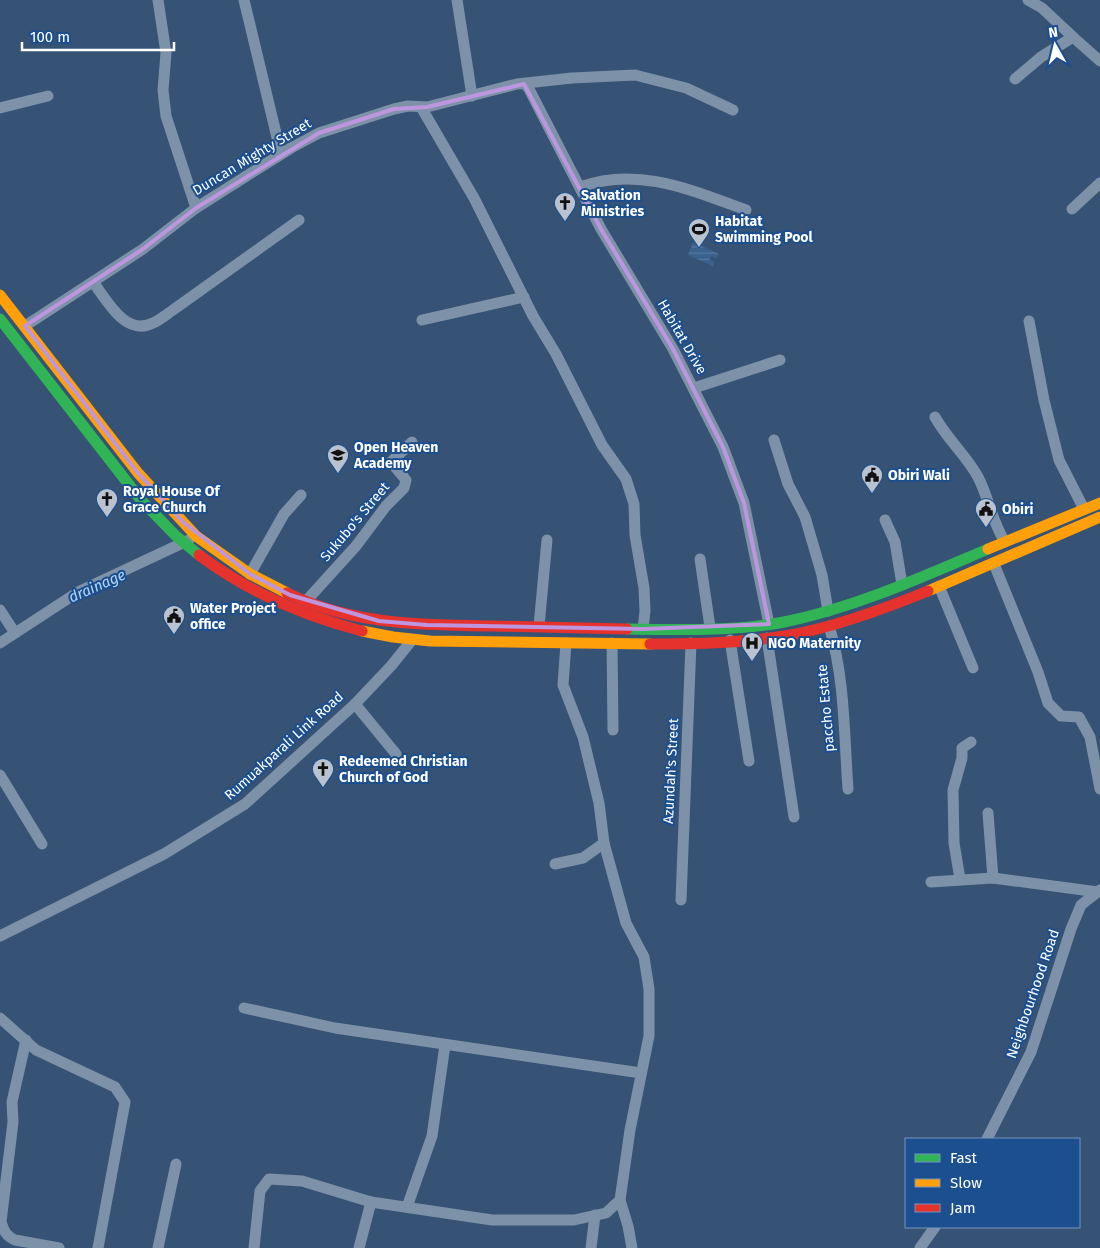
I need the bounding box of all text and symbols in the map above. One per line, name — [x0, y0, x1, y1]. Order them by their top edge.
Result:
scale bar — [22, 20, 175, 52]
north arrow — [1030, 20, 1080, 70]
text: N — [1047, 24, 1059, 42]
text: 100 m — [30, 28, 70, 46]
street label: Duncan Mighty Street — [190, 114, 315, 199]
place label: Salvation Ministries — [581, 187, 644, 220]
church icon: Salvation Ministries — [553, 191, 577, 222]
place label: Habitat Swimming Pool — [715, 213, 813, 246]
sports icon: Habitat Swimming Pool — [687, 217, 711, 248]
street label: Habitat Drive — [654, 297, 710, 377]
place label: Open Heaven Academy — [353, 439, 438, 472]
school or university icon: Open Heaven Academy — [326, 443, 350, 474]
public building icon: Obiri Wali — [860, 463, 884, 494]
place label: Obiri Wali — [888, 467, 950, 484]
street label: Sukubo's Street — [317, 478, 394, 565]
place label: Royal House Of Grace Church — [123, 483, 221, 516]
church icon: Royal House Of Grace Church — [95, 487, 119, 518]
public building icon: Obiri — [974, 497, 998, 528]
place label: Obiri — [1002, 501, 1034, 518]
water label: drainage — [66, 565, 129, 607]
place label: Water Project office — [190, 600, 277, 633]
public building icon: Water Project office — [162, 604, 186, 635]
hospital icon: NGO Maternity — [740, 631, 764, 662]
place label: NGO Maternity — [768, 635, 862, 652]
street label: paccho Estate — [814, 663, 838, 753]
street label: Rumuakparali Link Road — [221, 688, 347, 804]
street label: Azundah's Street — [660, 717, 682, 824]
place label: Redeemed Christian Church of God — [339, 753, 468, 786]
church icon: Redeemed Christian Church of God — [311, 757, 335, 788]
street label: Neighbourhood Road — [1003, 927, 1063, 1061]
legend — [905, 1138, 1080, 1228]
text: Fast — [950, 1149, 977, 1167]
text: Slow — [950, 1174, 982, 1192]
text: Jam — [950, 1199, 976, 1217]

